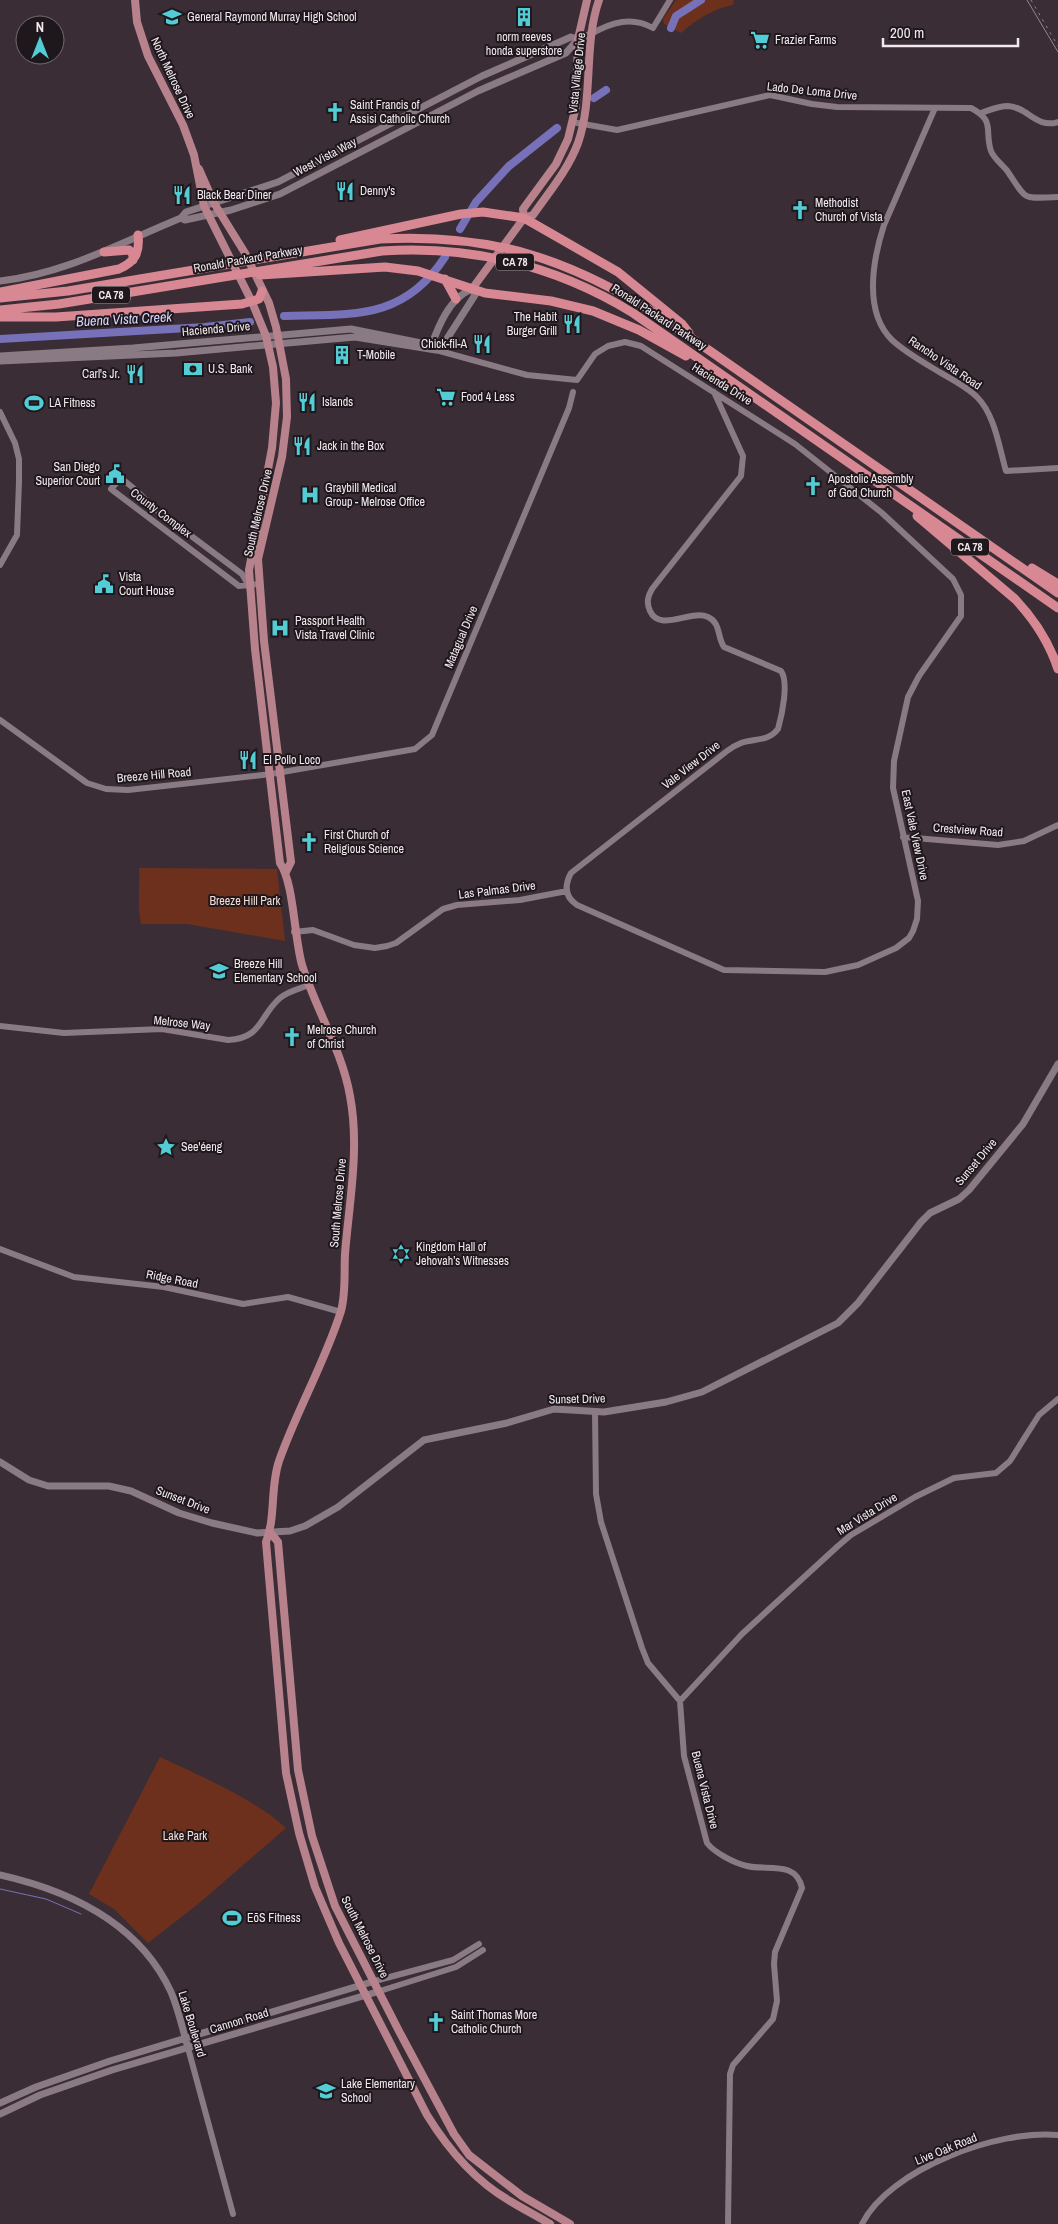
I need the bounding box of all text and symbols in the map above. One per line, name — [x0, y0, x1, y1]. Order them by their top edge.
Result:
school or university icon: General Raymond Murray High School — [161, 6, 183, 28]
building icon: norm reeves honda superstore — [513, 6, 535, 28]
place label: General Raymond Murray High School — [187, 9, 357, 25]
north arrow — [15, 15, 65, 65]
scale bar — [883, 15, 1018, 47]
text: N — [36, 18, 44, 36]
text: 200 m — [890, 22, 924, 43]
place label: norm reeves honda superstore — [486, 29, 562, 59]
supermarket icon: Frazier Farms — [749, 29, 771, 51]
street label: Vista Village Drive — [565, 32, 589, 114]
place label: Frazier Farms — [775, 32, 836, 48]
street label: North Melrose Drive — [147, 35, 199, 121]
street label: Lado De Loma Drive — [766, 78, 858, 104]
place label: Saint Francis of Assisi Catholic Church — [349, 97, 450, 127]
church icon: Saint Francis of Assisi Catholic Church — [324, 101, 346, 123]
street label: West Vista Way — [291, 134, 359, 180]
restaurant icon: Denny's — [334, 180, 356, 202]
place label: Denny's — [360, 183, 395, 199]
restaurant icon: Black Bear Diner — [171, 184, 193, 206]
place label: Black Bear Diner — [197, 187, 272, 203]
place label: Methodist Church of Vista — [815, 195, 883, 225]
church icon: Methodist Church of Vista — [789, 199, 811, 221]
street label: Ronald Packard Parkway — [192, 242, 304, 276]
road number: CA 78 — [496, 253, 534, 270]
street label: Ronald Packard Parkway — [608, 280, 710, 354]
road number: CA 78 — [92, 286, 130, 304]
water label: Buena Vista Creek — [76, 307, 174, 331]
place label: The Habit Burger Grill — [507, 309, 557, 339]
restaurant icon: The Habit Burger Grill — [561, 313, 583, 335]
street label: Hacienda Drive — [181, 318, 251, 340]
restaurant icon: Chick-fil-A — [471, 333, 493, 355]
street label: Rancho Vista Road — [905, 333, 985, 393]
place label: Chick-fil-A — [421, 336, 467, 352]
building icon: T-Mobile — [331, 344, 353, 366]
place label: T-Mobile — [357, 347, 395, 363]
bank icon: U.S. Bank — [182, 358, 204, 380]
street label: Hacienda Drive — [689, 359, 755, 409]
place label: U.S. Bank — [208, 361, 252, 377]
restaurant icon: Carl's Jr. — [124, 363, 146, 385]
place label: Carl's Jr. — [82, 366, 120, 382]
supermarket icon: Food 4 Less — [435, 386, 457, 408]
place label: Food 4 Less — [461, 389, 515, 405]
restaurant icon: Islands — [296, 391, 318, 413]
sports icon: LA Fitness — [23, 392, 45, 414]
place label: Islands — [322, 394, 353, 410]
place label: LA Fitness — [49, 395, 96, 411]
restaurant icon: Jack in the Box — [291, 435, 313, 457]
place label: Jack in the Box — [317, 438, 384, 454]
place label: San Diego Superior Court — [35, 459, 100, 489]
public building icon: San Diego Superior Court — [104, 463, 126, 485]
street label: South Melrose Drive — [240, 467, 276, 559]
place label: Apostolic Assembly of God Church — [827, 471, 913, 501]
church icon: Apostolic Assembly of God Church — [802, 475, 824, 497]
place label: Graybill Medical Group - Melrose Office — [325, 480, 425, 510]
hospital icon: Graybill Medical Group - Melrose Office — [299, 484, 321, 506]
street label: County Complex — [127, 485, 195, 541]
road number: CA 78 — [951, 538, 989, 556]
place label: Vista Court House — [119, 569, 174, 599]
public building icon: Vista Court House — [93, 573, 115, 595]
street label: Matagual Drive — [441, 603, 481, 671]
place label: Passport Health Vista Travel Clinic — [295, 613, 375, 643]
hospital icon: Passport Health Vista Travel Clinic — [269, 617, 291, 639]
street label: Vale View Drive — [659, 737, 723, 793]
restaurant icon: El Pollo Loco — [237, 749, 259, 771]
place label: El Pollo Loco — [263, 752, 320, 768]
street label: Breeze Hill Road — [116, 764, 192, 786]
street label: East Vale View Drive — [898, 788, 932, 882]
street label: Crestview Road — [933, 820, 1003, 840]
place label: First Church of Religious Science — [324, 827, 404, 857]
church icon: First Church of Religious Science — [298, 831, 320, 853]
street label: Las Palmas Drive — [457, 877, 537, 903]
park label: Breeze Hill Park — [209, 893, 281, 909]
place label: Breeze Hill Elementary School — [234, 956, 317, 986]
school or university icon: Breeze Hill Elementary School — [208, 960, 230, 982]
street label: Melrose Way — [153, 1012, 211, 1034]
place label: Melrose Church of Christ — [307, 1022, 376, 1052]
church icon: Melrose Church of Christ — [281, 1026, 303, 1048]
street label: Sunset Drive — [952, 1135, 1000, 1189]
place icon: See'éeng — [155, 1136, 177, 1158]
place label: See'éeng — [181, 1139, 223, 1155]
street label: South Melrose Drive — [326, 1158, 350, 1248]
place label: Kingdom Hall of Jehovah’s Witnesses — [416, 1239, 509, 1269]
synagogue icon: Kingdom Hall of Jehovah’s Witnesses — [390, 1243, 412, 1265]
street label: Ridge Road — [145, 1266, 199, 1292]
street label: Sunset Drive — [548, 1391, 606, 1407]
street label: Sunset Drive — [154, 1482, 212, 1518]
street label: Mar Vista Drive — [834, 1489, 900, 1539]
street label: Buena Vista Drive — [688, 1749, 722, 1831]
park label: Lake Park — [163, 1828, 207, 1844]
street label: South Melrose Drive — [338, 1893, 392, 1981]
sports icon: EōS Fitness — [221, 1907, 243, 1929]
place label: EōS Fitness — [247, 1910, 301, 1926]
street label: Lake Boulevard — [174, 1989, 210, 2059]
street label: Cannon Road — [208, 2004, 270, 2038]
place label: Saint Thomas More Catholic Church — [451, 2007, 537, 2037]
church icon: Saint Thomas More Catholic Church — [425, 2011, 447, 2033]
place label: Lake Elementary School — [341, 2076, 415, 2106]
school or university icon: Lake Elementary School — [315, 2080, 337, 2102]
street label: Live Oak Road — [913, 2129, 979, 2169]

